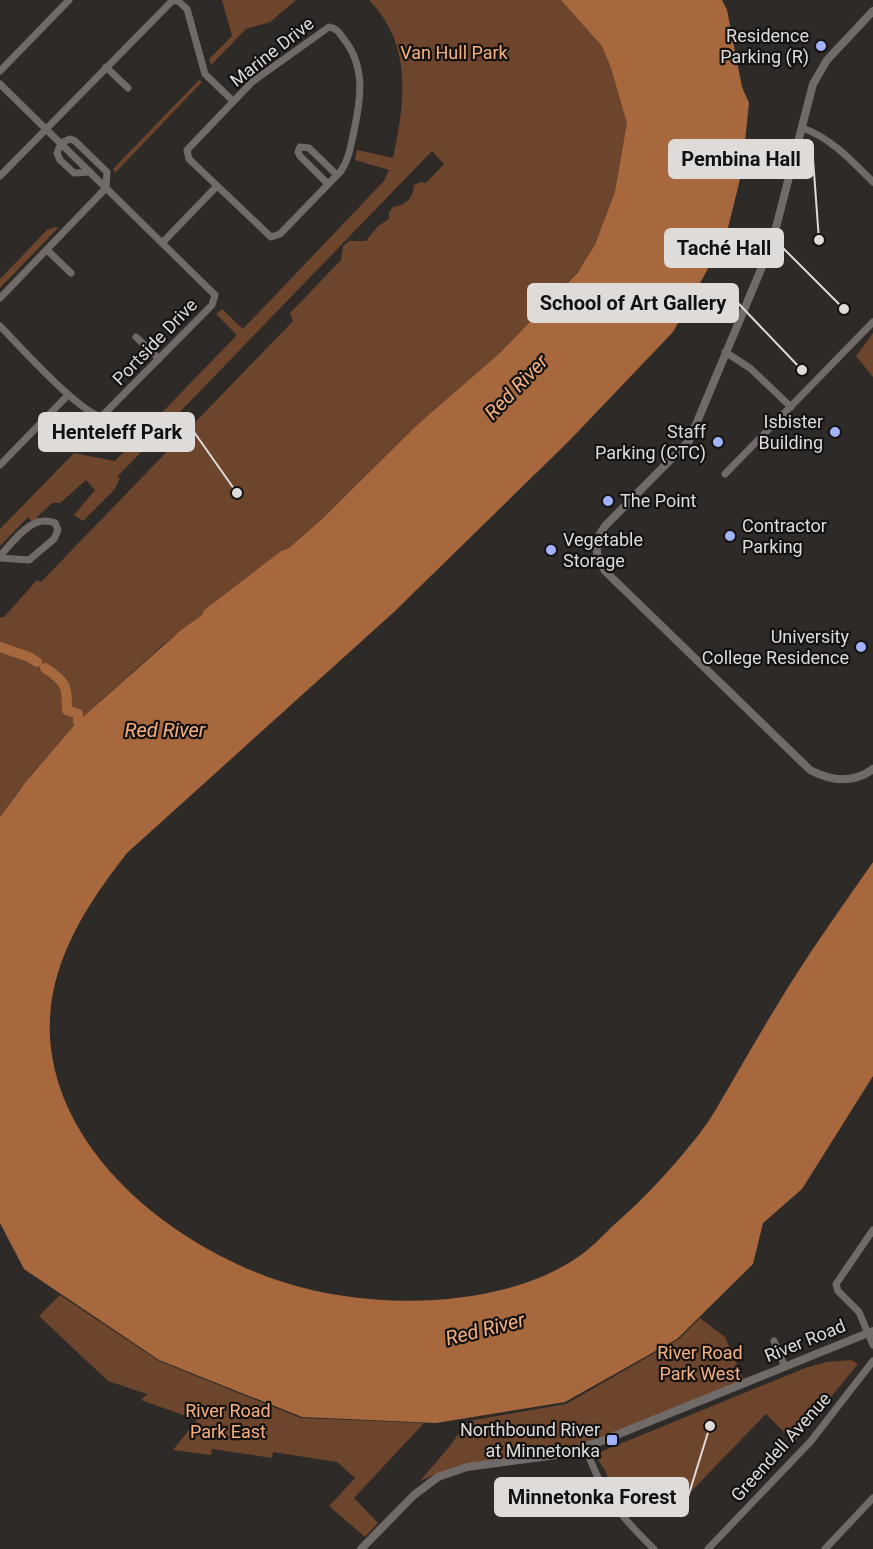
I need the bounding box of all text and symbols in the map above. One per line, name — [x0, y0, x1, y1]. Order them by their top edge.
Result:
street label: Marine Drive — [226, 12, 318, 91]
place label: Residence Parking (R) — [720, 25, 809, 68]
marker: Residence Parking (R) — [814, 39, 828, 53]
park label: Van Hull Park — [400, 42, 509, 63]
callout: Pembina Hall — [669, 140, 813, 178]
text: Pembina Hall — [681, 147, 801, 171]
callout: Taché Hall — [665, 229, 783, 267]
text: Taché Hall — [677, 236, 771, 260]
callout: School of Art Gallery — [528, 284, 738, 322]
text: School of Art Gallery — [540, 291, 727, 315]
street label: Portside Drive — [108, 294, 201, 389]
water label: Red River — [479, 349, 554, 424]
place label: Isbister Building — [759, 411, 823, 453]
callout: Henteleff Park — [39, 413, 194, 451]
text: Henteleff Park — [52, 420, 183, 444]
place label: Staff Parking (CTC) — [595, 421, 707, 464]
marker: Isbister Building — [828, 425, 842, 439]
marker: Staff Parking (CTC) — [711, 435, 725, 449]
place label: The Point — [620, 490, 696, 511]
marker: The Point — [601, 494, 615, 508]
place label: Contractor Parking — [742, 515, 827, 557]
place label: Vegetable Storage — [563, 529, 643, 571]
marker: Contractor Parking — [723, 529, 737, 543]
marker: Vegetable Storage — [544, 543, 558, 557]
place label: University College Residence — [702, 626, 849, 668]
marker: University College Residence — [854, 640, 868, 654]
water label: Red River — [125, 718, 207, 742]
water label: Red River — [443, 1307, 529, 1350]
street label: River Road — [761, 1315, 848, 1366]
park label: River Road Park West — [657, 1342, 743, 1384]
street label: Greendell Avenue — [726, 1388, 835, 1505]
park label: River Road Park East — [185, 1400, 271, 1442]
place label: Northbound River at Minnetonka — [460, 1419, 600, 1461]
marker: Northbound River at Minnetonka — [605, 1433, 619, 1447]
callout: Minnetonka Forest — [495, 1478, 688, 1516]
text: Minnetonka Forest — [508, 1485, 676, 1509]

